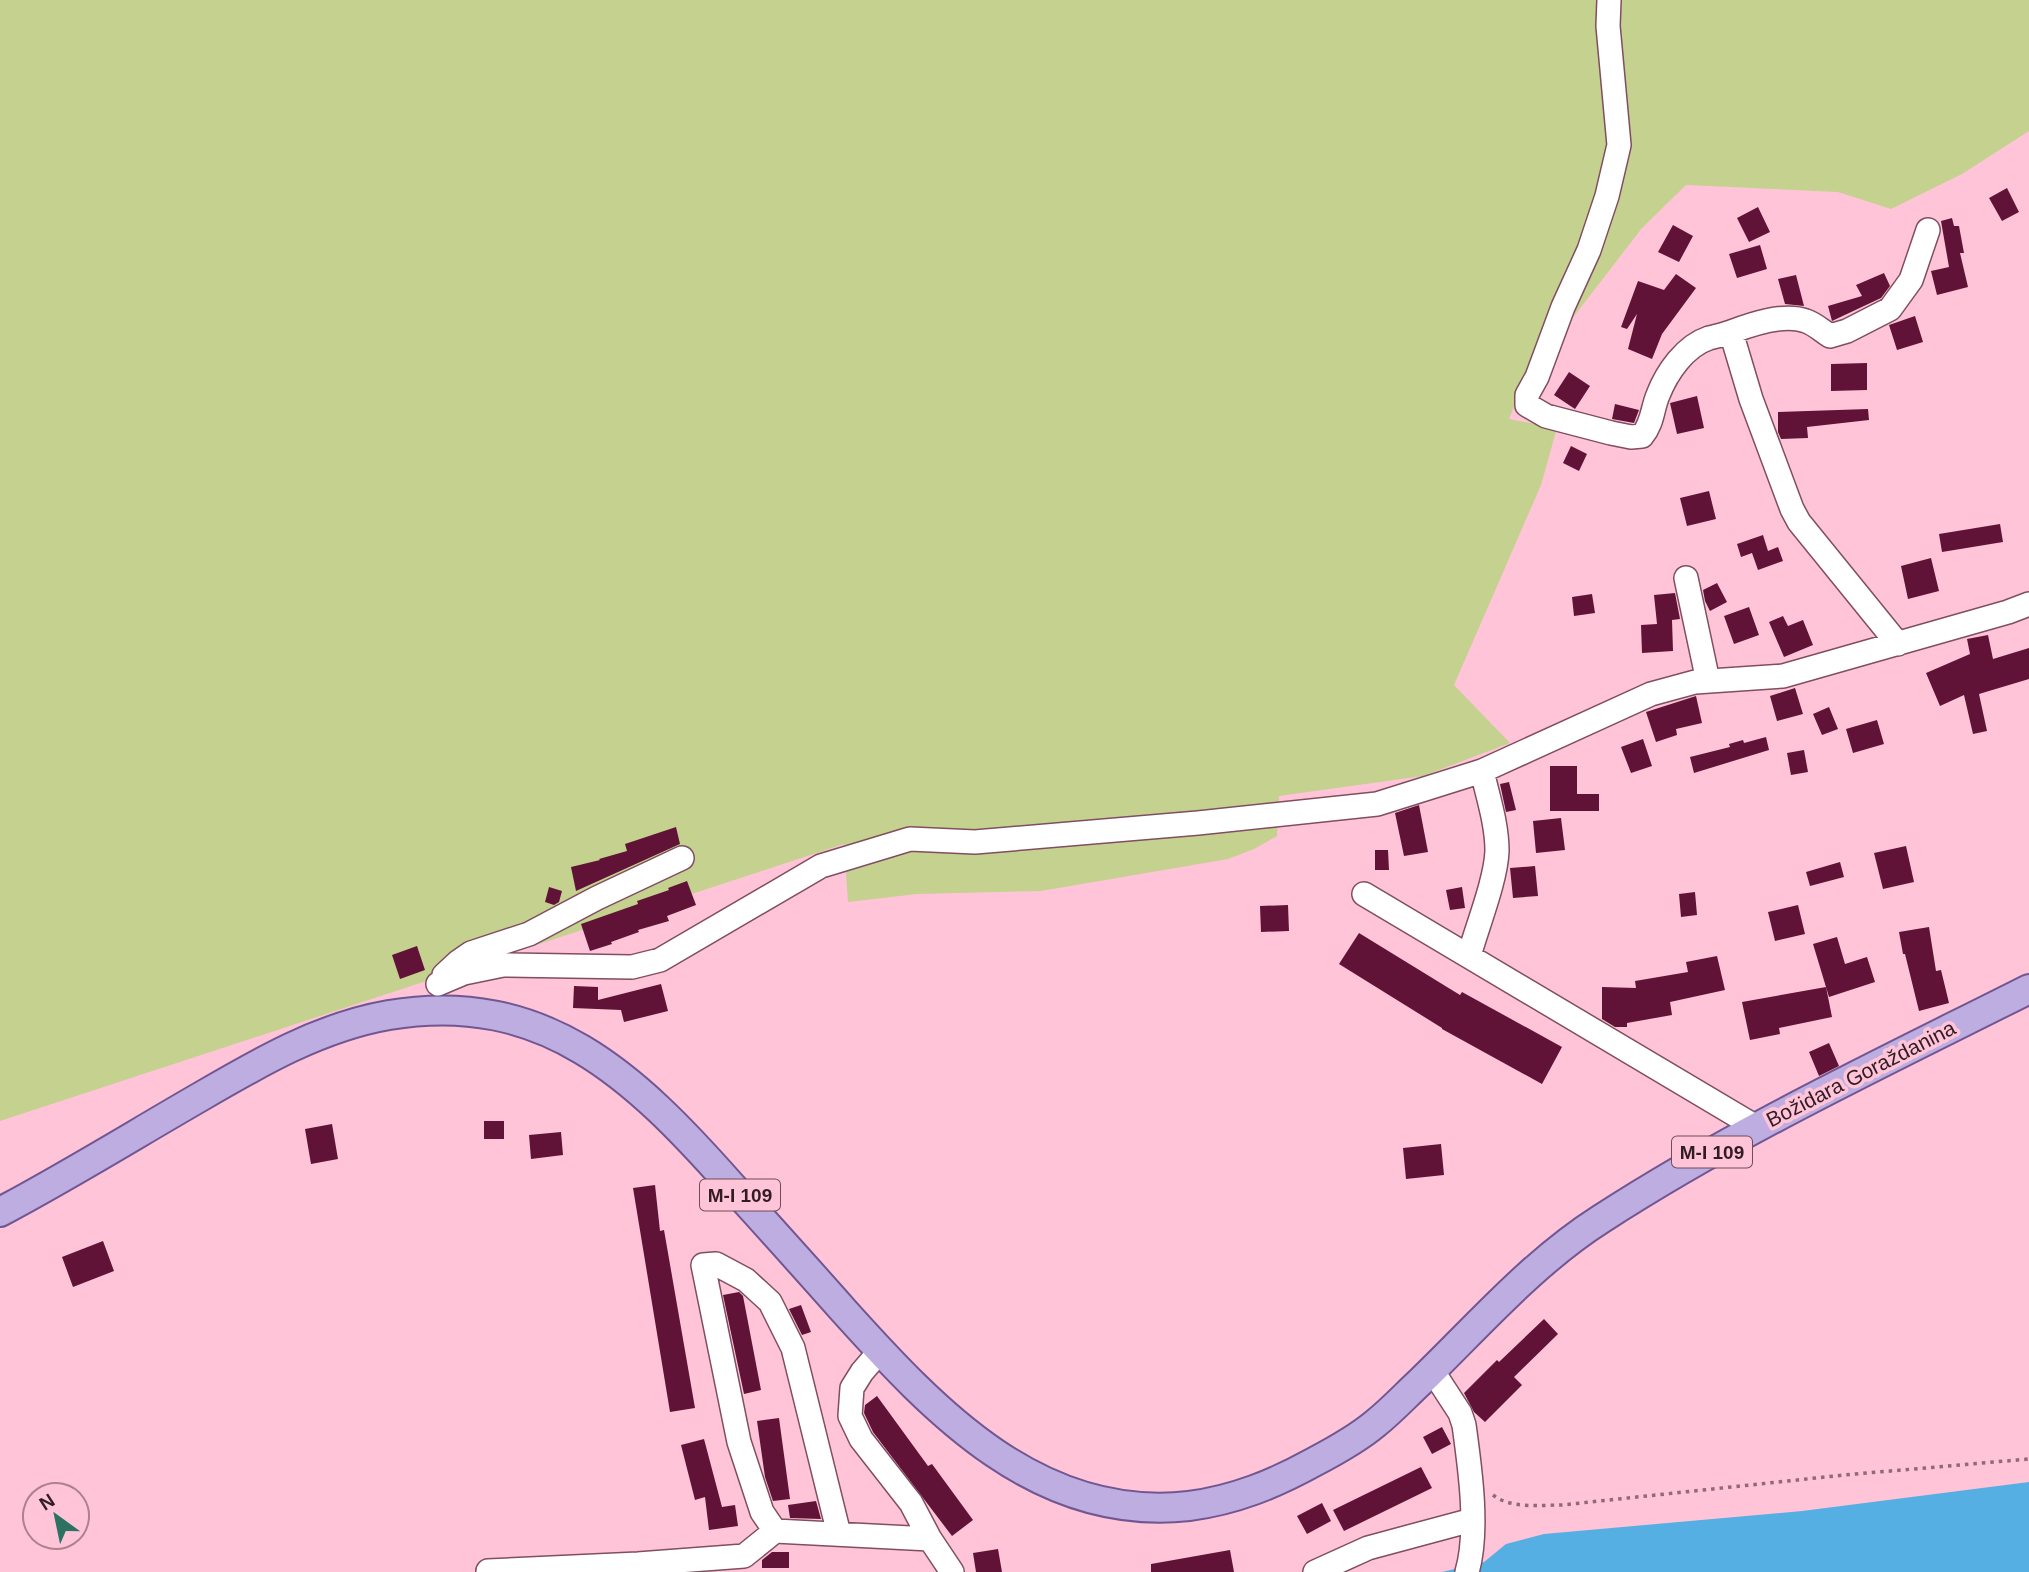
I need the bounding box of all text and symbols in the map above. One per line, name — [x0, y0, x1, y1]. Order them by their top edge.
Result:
street label: Božidara Goraždanina — [1762, 1016, 1959, 1131]
road number: M-I 109 — [1672, 1136, 1752, 1168]
road number: M-I 109 — [700, 1180, 780, 1210]
north arrow — [21, 1481, 91, 1551]
text: N — [36, 1490, 58, 1515]

